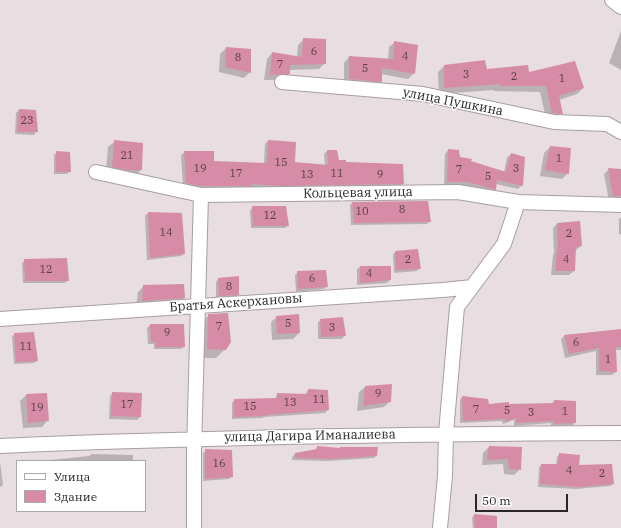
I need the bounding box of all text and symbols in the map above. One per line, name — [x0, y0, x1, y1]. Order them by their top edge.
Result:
house number: 6 — [311, 45, 317, 59]
house number: 4 — [402, 50, 408, 64]
house number: 8 — [235, 51, 241, 65]
house number: 7 — [277, 58, 283, 72]
house number: 5 — [362, 62, 368, 76]
house number: 3 — [463, 68, 469, 82]
house number: 2 — [511, 70, 517, 84]
house number: 1 — [559, 72, 565, 86]
street label: улица Пушкина — [402, 85, 504, 119]
house number: 23 — [20, 114, 34, 128]
house number: 21 — [120, 149, 134, 163]
house number: 1 — [556, 152, 562, 166]
house number: 15 — [274, 156, 288, 170]
house number: 19 — [193, 162, 207, 176]
house number: 3 — [513, 162, 519, 176]
house number: 7 — [456, 163, 462, 177]
house number: 17 — [229, 167, 243, 181]
house number: 11 — [330, 167, 344, 181]
house number: 13 — [300, 168, 314, 182]
house number: 9 — [377, 168, 383, 182]
house number: 5 — [485, 170, 491, 184]
street label: Кольцевая улица — [303, 184, 413, 202]
house number: 8 — [399, 203, 405, 217]
house number: 10 — [355, 205, 369, 219]
house number: 12 — [263, 209, 277, 223]
house number: 14 — [159, 226, 173, 240]
house number: 2 — [566, 227, 572, 241]
house number: 2 — [405, 253, 411, 267]
house number: 4 — [563, 253, 569, 267]
house number: 12 — [39, 263, 53, 277]
house number: 4 — [366, 267, 372, 281]
house number: 6 — [309, 272, 315, 286]
house number: 8 — [226, 280, 232, 294]
street label: Братья Аскерхановы — [169, 291, 303, 315]
house number: 5 — [285, 317, 291, 331]
house number: 7 — [216, 320, 222, 334]
house number: 3 — [329, 321, 335, 335]
house number: 9 — [164, 326, 170, 340]
house number: 6 — [573, 336, 579, 350]
house number: 11 — [19, 340, 33, 354]
house number: 1 — [605, 353, 611, 367]
house number: 9 — [375, 387, 381, 401]
house number: 11 — [312, 393, 326, 407]
house number: 13 — [283, 396, 297, 410]
house number: 17 — [120, 398, 134, 412]
house number: 15 — [243, 400, 257, 414]
house number: 19 — [30, 401, 44, 415]
house number: 7 — [473, 403, 479, 417]
house number: 5 — [504, 404, 510, 418]
house number: 1 — [562, 405, 568, 419]
house number: 3 — [528, 406, 534, 420]
street label: улица Дагира Иманалиева — [224, 427, 396, 445]
house number: 16 — [212, 457, 226, 471]
legend — [16, 460, 146, 512]
house number: 4 — [566, 464, 572, 478]
house number: 2 — [599, 467, 605, 481]
text: Улица — [54, 469, 90, 484]
scale bar — [477, 486, 570, 512]
text: Здание — [54, 489, 97, 504]
text: 50 m — [482, 493, 511, 508]

